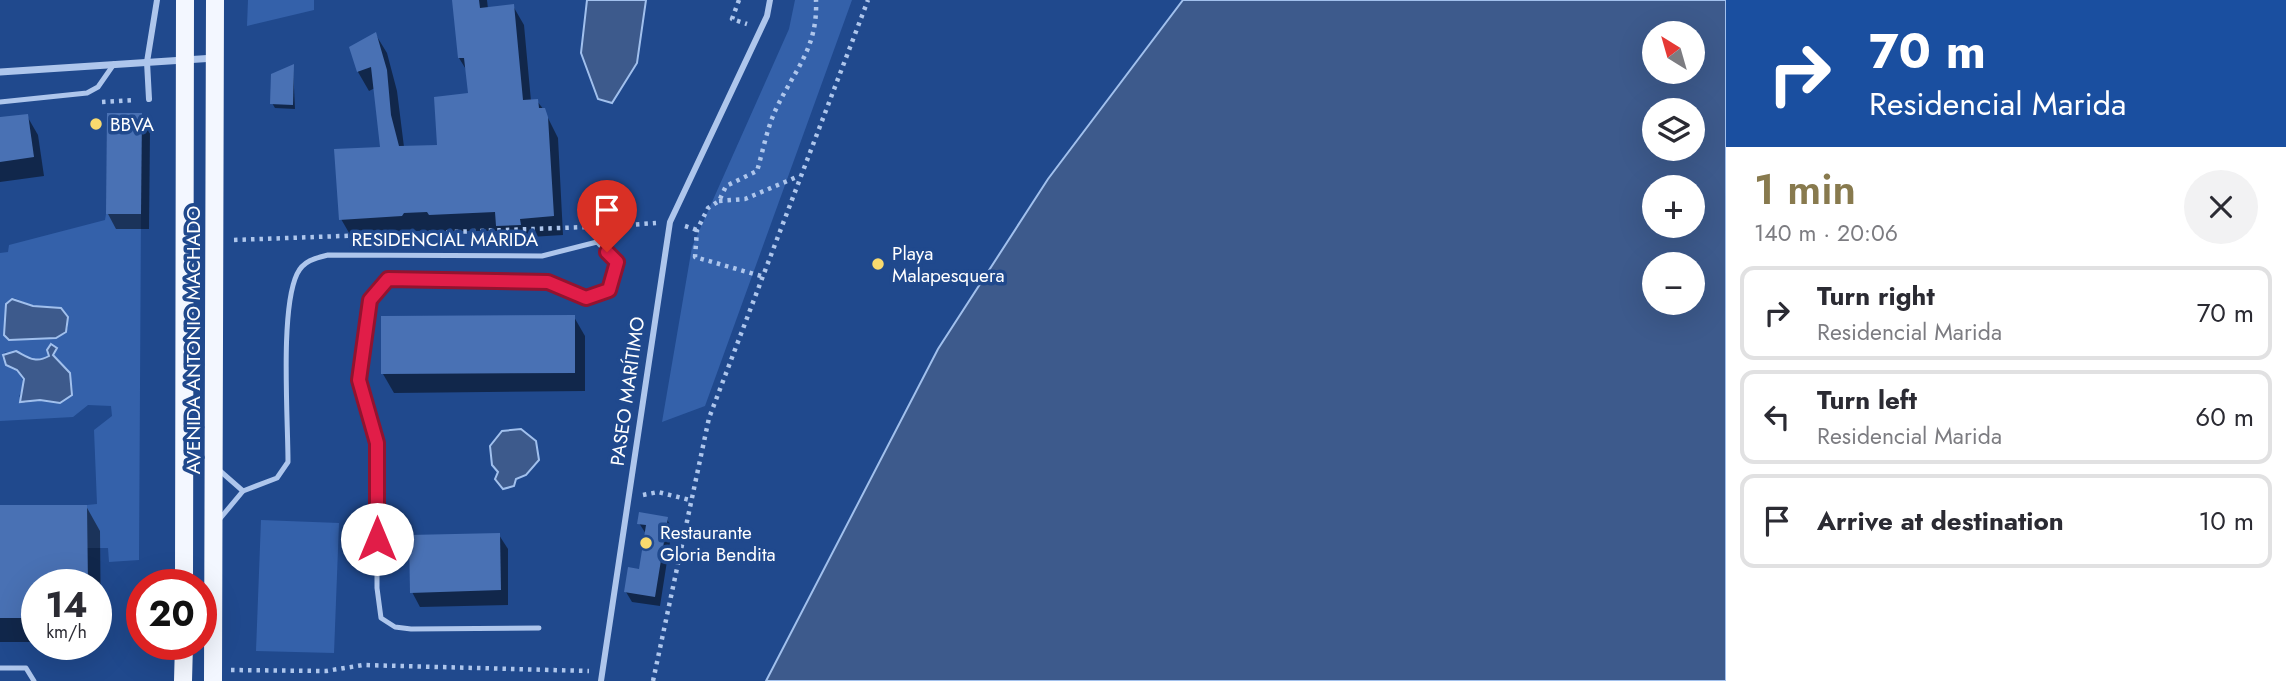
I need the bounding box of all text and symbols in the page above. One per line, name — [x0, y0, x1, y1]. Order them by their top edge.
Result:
text: 70 m — [1869, 16, 1986, 86]
north arrow — [1642, 21, 1704, 84]
map controls — [1642, 21, 1705, 315]
icon: right — [1754, 28, 1845, 119]
text: Residencial Marida — [1869, 81, 2126, 127]
button: layers — [1642, 98, 1705, 161]
place label: BBVA — [110, 111, 155, 138]
marker: BBVA — [88, 116, 104, 132]
text: 1 min — [1754, 159, 1856, 220]
button: close — [2184, 170, 2258, 244]
button: + — [1642, 175, 1705, 238]
pin — [577, 180, 637, 252]
icon: arrive — [588, 191, 626, 229]
street label: AVENIDA ANTONIO MACHADO — [180, 206, 207, 474]
text: 140 m · 20:06 — [1754, 216, 1898, 250]
street label: RESIDENCIAL MARIDA — [352, 226, 539, 253]
place label: Playa Malapesquera — [892, 240, 1005, 289]
button: − — [1642, 252, 1705, 315]
marker: Playa Malapesquera — [870, 256, 886, 272]
text: Turn right — [1817, 277, 1935, 315]
icon: right — [1758, 294, 1796, 332]
text: 70 m — [2197, 294, 2254, 332]
street label: PASEO MARÍTIMO — [604, 315, 651, 467]
text: Residencial Marida — [1817, 315, 2002, 349]
text: Turn left — [1817, 381, 1917, 419]
icon: left — [1758, 398, 1796, 436]
text: 60 m — [2195, 398, 2254, 436]
text: Residencial Marida — [1817, 419, 2002, 453]
position arrow — [340, 502, 414, 576]
icon: arrive — [1758, 502, 1796, 540]
text: Arrive at destination — [1817, 502, 2064, 540]
text: 10 m — [2199, 502, 2254, 540]
place label: Restaurante Gloria Bendita — [660, 519, 776, 568]
marker: Restaurante Gloria Bendita — [638, 535, 654, 551]
speed limit sign: 20 — [126, 569, 217, 660]
text: 14 — [45, 580, 88, 630]
text: km/h — [46, 619, 87, 645]

